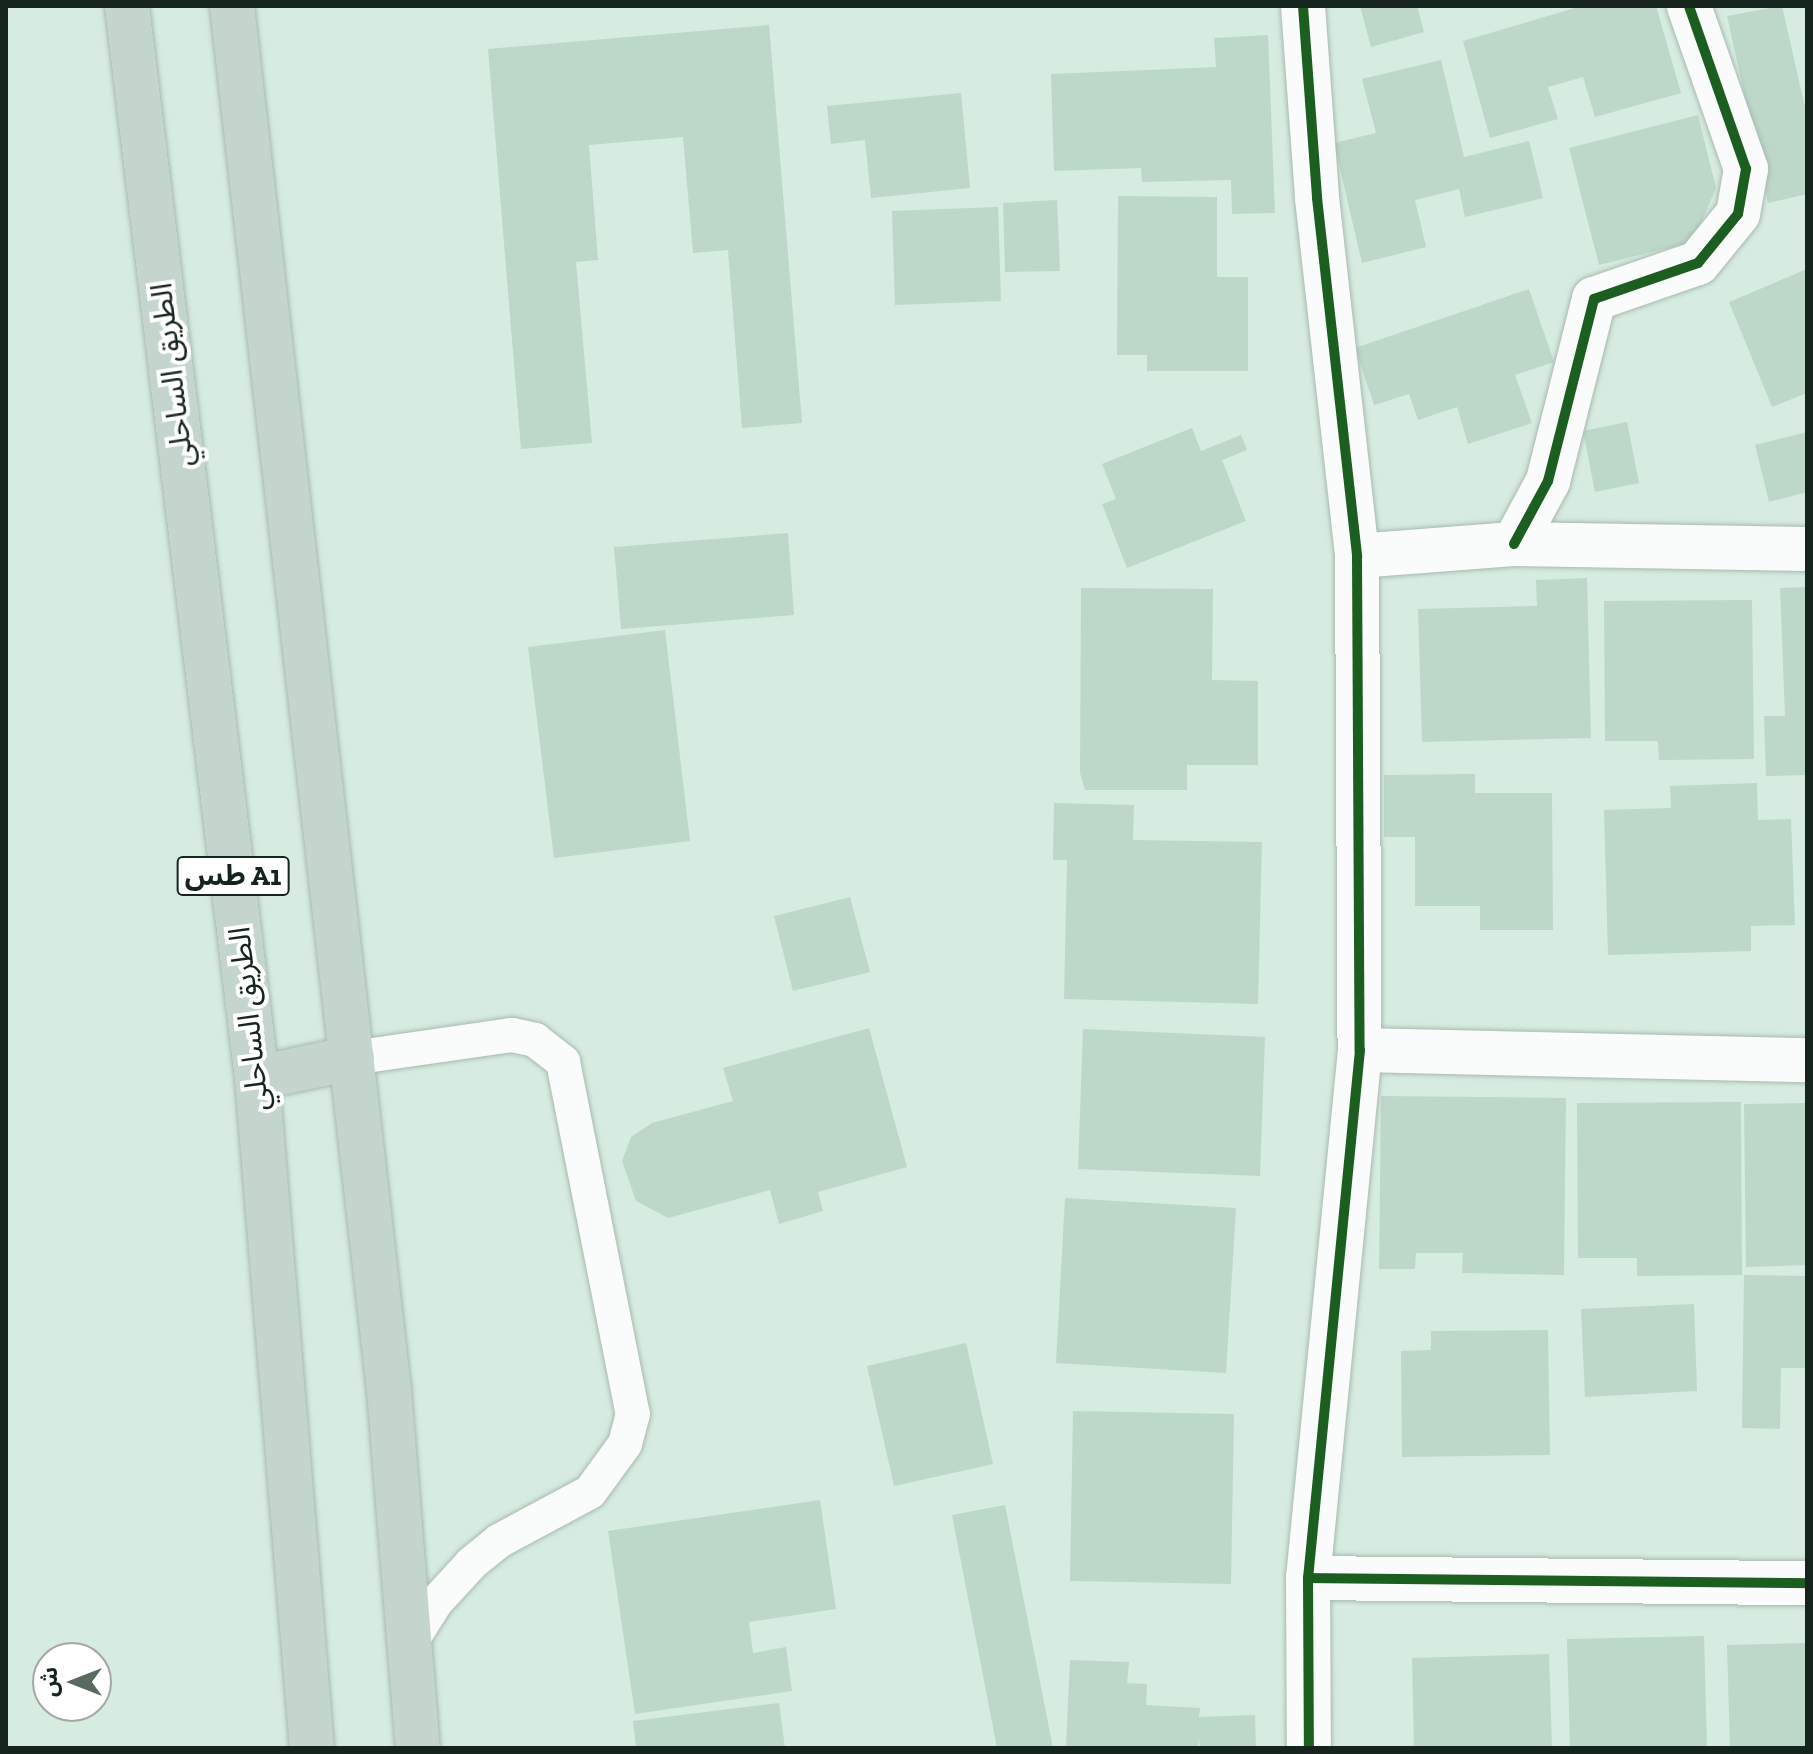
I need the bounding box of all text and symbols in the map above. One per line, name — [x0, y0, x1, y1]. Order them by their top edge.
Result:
street label: الطريق الساحلي — [143, 281, 201, 469]
road number: طس A1 — [175, 852, 291, 900]
street label: الطريق الساحلي — [221, 925, 277, 1113]
north arrow — [32, 1642, 112, 1722]
text: ش — [36, 1667, 63, 1697]

